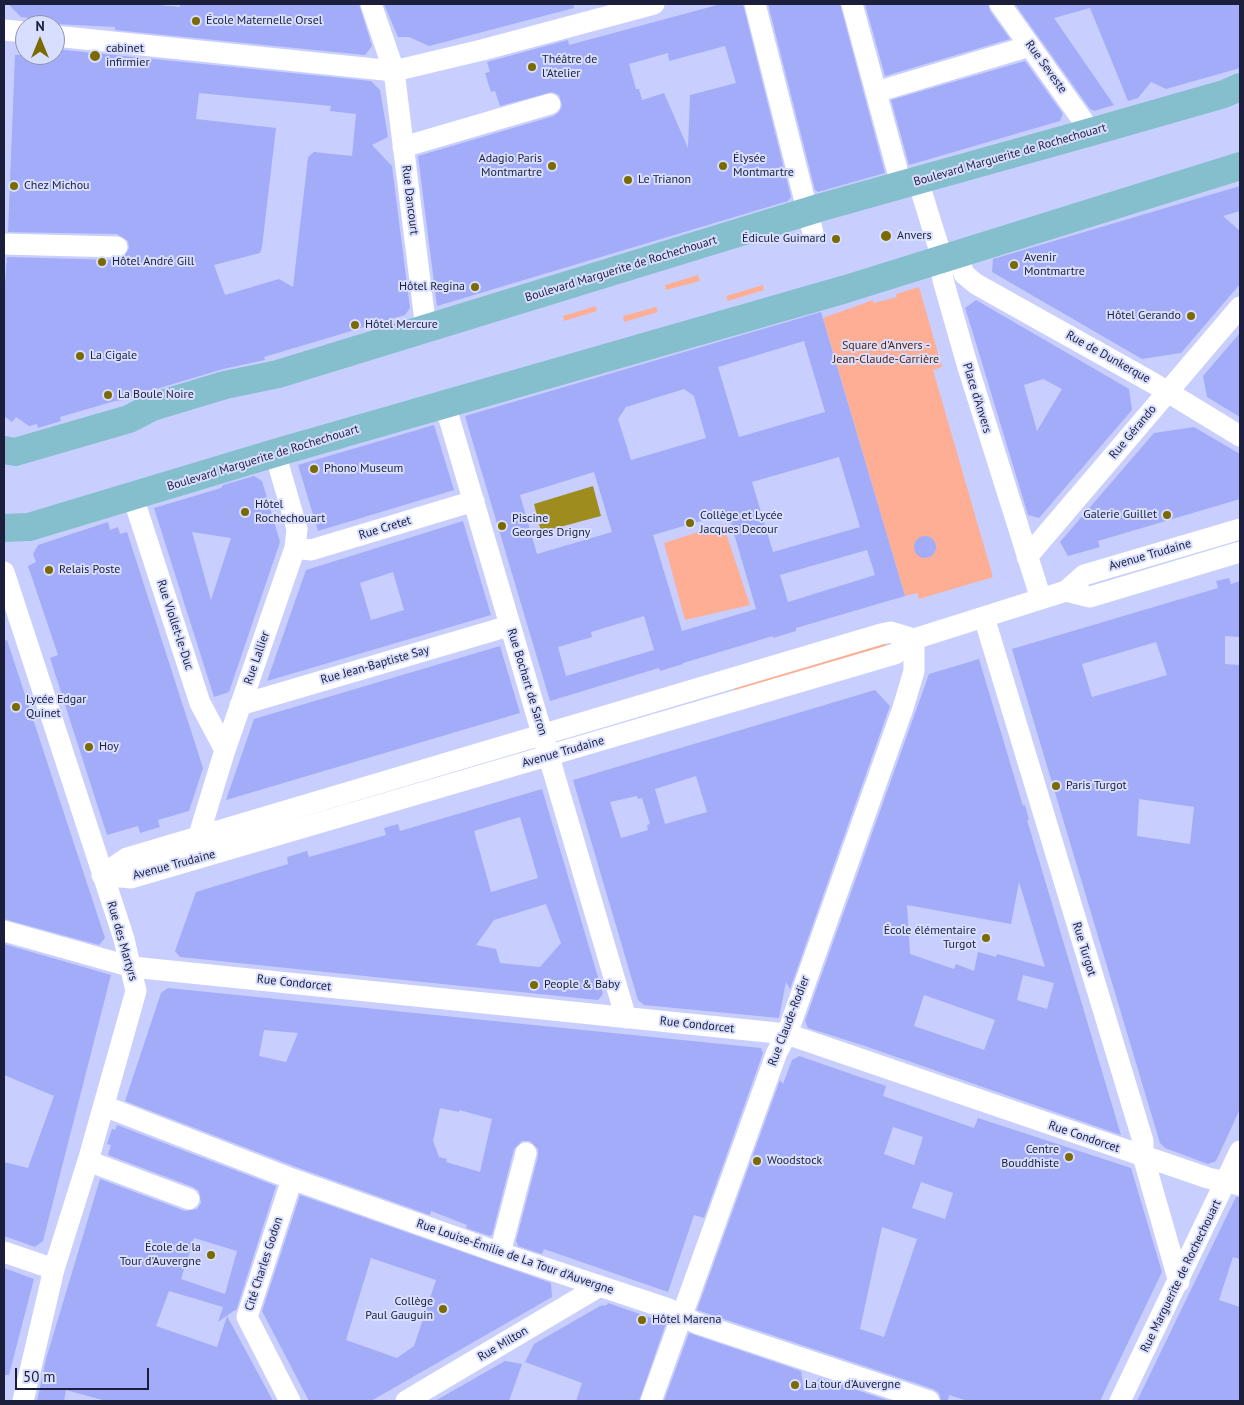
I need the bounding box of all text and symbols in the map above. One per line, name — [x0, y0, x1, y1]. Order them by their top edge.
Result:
place label: École Maternelle Orsel — [206, 14, 322, 28]
north arrow — [15, 15, 65, 65]
marker: École Maternelle Orsel — [190, 15, 202, 27]
text: N — [35, 17, 45, 35]
street label: Rue Seveste — [1022, 38, 1070, 96]
place label: cabinet infirmier — [106, 42, 149, 70]
marker: cabinet infirmier — [88, 49, 102, 63]
place label: Théâtre de l'Atelier — [542, 53, 597, 81]
marker: Théâtre de l'Atelier — [526, 61, 538, 73]
street label: Boulevard Marguerite de Rochechouart — [912, 121, 1108, 189]
place label: Adagio Paris Montmartre — [479, 152, 542, 180]
place label: Élysée Montmartre — [733, 152, 794, 180]
marker: Adagio Paris Montmartre — [546, 160, 558, 172]
marker: Élysée Montmartre — [717, 160, 729, 172]
street label: Rue Dancourt — [399, 165, 421, 235]
place label: Le Trianon — [638, 173, 691, 187]
marker: Le Trianon — [622, 174, 634, 186]
place label: Chez Michou — [24, 179, 90, 193]
marker: Chez Michou — [8, 180, 20, 192]
marker: Anvers — [879, 229, 893, 243]
place label: Anvers — [897, 229, 931, 243]
place label: Édicule Guimard — [742, 232, 826, 246]
street label: Boulevard Marguerite de Rochechouart — [523, 233, 719, 305]
marker: Édicule Guimard — [830, 233, 842, 245]
place label: Avenir Montmartre — [1024, 251, 1085, 279]
place label: Hôtel André Gill — [112, 255, 194, 269]
marker: Hôtel André Gill — [96, 256, 108, 268]
marker: Avenir Montmartre — [1008, 259, 1020, 271]
place label: Hôtel Regina — [399, 280, 465, 294]
marker: Hôtel Regina — [469, 281, 481, 293]
place label: Hôtel Gerando — [1107, 309, 1181, 323]
marker: Hôtel Gerando — [1185, 310, 1197, 322]
place label: Hôtel Mercure — [365, 318, 438, 332]
marker: Hôtel Mercure — [349, 319, 361, 331]
street label: Rue de Dunkerque — [1063, 328, 1153, 386]
park label: Square d'Anvers - Jean-Claude-Carrière — [833, 339, 939, 367]
place label: La Cigale — [90, 349, 137, 363]
marker: La Cigale — [74, 350, 86, 362]
street label: Place d'Anvers — [959, 361, 995, 435]
place label: La Boule Noire — [118, 388, 194, 402]
marker: La Boule Noire — [102, 389, 114, 401]
street label: Rue Gérando — [1106, 402, 1160, 462]
street label: Boulevard Marguerite de Rochechouart — [165, 422, 361, 494]
place label: Phono Museum — [324, 462, 403, 476]
marker: Phono Museum — [308, 463, 320, 475]
place label: Hôtel Rochechouart — [255, 498, 325, 526]
marker: Hôtel Rochechouart — [239, 506, 251, 518]
place label: Galerie Guillet — [1083, 508, 1157, 522]
place label: Collège et Lycée Jacques Decour — [700, 509, 783, 537]
marker: Galerie Guillet — [1161, 509, 1173, 521]
place label: Piscine Georges Drigny — [512, 512, 590, 540]
street label: Rue Cretet — [357, 513, 413, 543]
marker: Collège et Lycée Jacques Decour — [684, 517, 696, 529]
marker: Piscine Georges Drigny — [496, 520, 508, 532]
street label: Avenue Trudaine — [1107, 536, 1193, 574]
place label: Relais Poste — [59, 563, 120, 577]
marker: Relais Poste — [43, 564, 55, 576]
street label: Rue Viollet-le-Duc — [154, 578, 196, 672]
street label: Rue Bochart de Saron — [504, 627, 550, 737]
street label: Rue Lallier — [241, 630, 273, 686]
street label: Rue Jean-Baptiste Say — [319, 643, 431, 687]
place label: Lycée Edgar Quinet — [26, 693, 86, 721]
marker: Lycée Edgar Quinet — [10, 701, 22, 713]
street label: Avenue Trudaine — [520, 733, 606, 771]
place label: Hoy — [99, 740, 119, 754]
marker: Hoy — [83, 741, 95, 753]
place label: Paris Turgot — [1066, 779, 1127, 793]
marker: Paris Turgot — [1050, 780, 1062, 792]
street label: Avenue Trudaine — [131, 847, 217, 883]
street label: Rue des Martyrs — [104, 899, 140, 983]
street label: Rue Turgot — [1069, 920, 1099, 978]
place label: École élémentaire Turgot — [884, 924, 976, 952]
marker: École élémentaire Turgot — [980, 932, 992, 944]
street label: Rue Condorcet — [256, 972, 332, 994]
street label: Rue Claude-Rodier — [765, 974, 813, 1068]
place label: People & Baby — [544, 978, 620, 992]
marker: People & Baby — [528, 979, 540, 991]
street label: Rue Condorcet — [659, 1014, 735, 1036]
street label: Rue Condorcet — [1046, 1118, 1122, 1156]
place label: Centre Bouddhiste — [1001, 1143, 1059, 1171]
marker: Centre Bouddhiste — [1063, 1151, 1075, 1163]
place label: Woodstock — [767, 1154, 822, 1168]
marker: Woodstock — [751, 1155, 763, 1167]
street label: Rue Marguerite de Rochechouart — [1138, 1197, 1224, 1355]
street label: Cité Charles Godon — [242, 1215, 286, 1313]
street label: Rue Louise-Émilie de La Tour d'Auvergne — [415, 1216, 615, 1298]
place label: École de la Tour d'Auvergne — [120, 1241, 201, 1269]
marker: École de la Tour d'Auvergne — [205, 1249, 217, 1261]
place label: Collège Paul Gauguin — [365, 1295, 433, 1323]
marker: Collège Paul Gauguin — [437, 1303, 449, 1315]
place label: Hôtel Marena — [652, 1313, 721, 1327]
marker: Hôtel Marena — [636, 1314, 648, 1326]
street label: Rue Milton — [475, 1323, 531, 1365]
scale bar — [18, 1358, 151, 1390]
text: 50 m — [23, 1367, 56, 1386]
place label: La tour d'Auvergne — [805, 1378, 900, 1392]
marker: La tour d'Auvergne — [789, 1379, 801, 1391]

